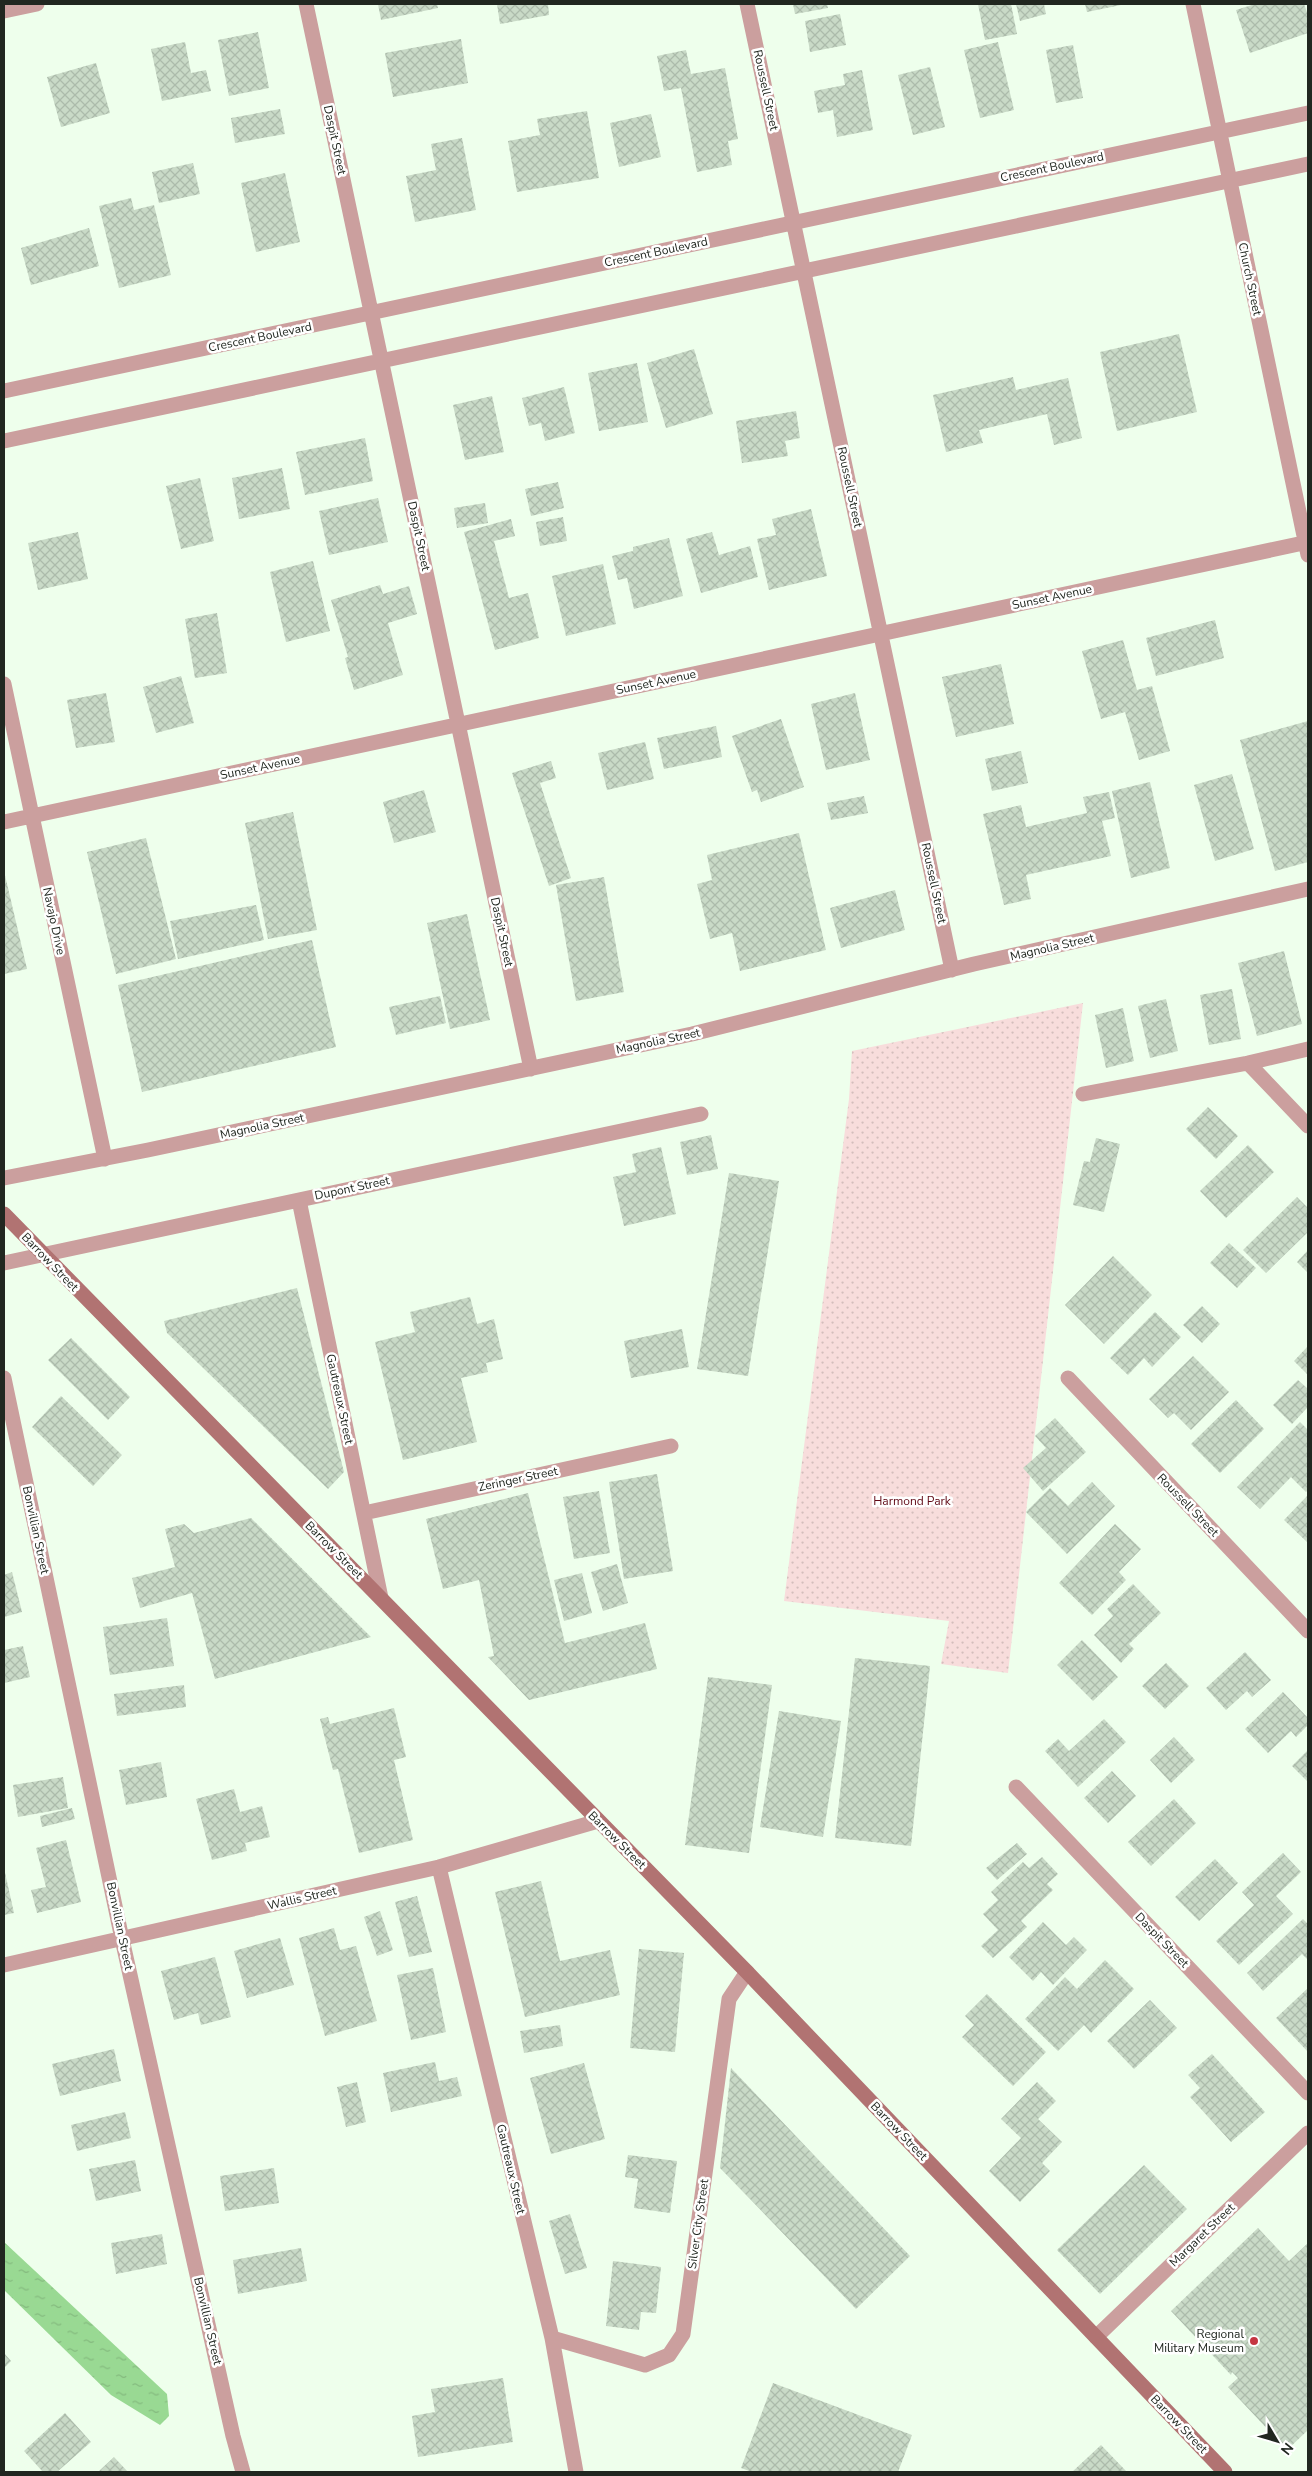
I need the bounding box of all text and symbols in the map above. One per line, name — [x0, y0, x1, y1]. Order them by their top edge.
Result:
street label: Roussell Street — [750, 48, 783, 133]
street label: Daspit Street — [320, 104, 350, 177]
street label: Crescent Boulevard — [999, 148, 1105, 186]
street label: Crescent Boulevard — [603, 233, 709, 271]
street label: Church Street — [1234, 241, 1266, 318]
street label: Crescent Boulevard — [207, 318, 313, 356]
street label: Roussell Street — [834, 445, 867, 530]
street label: Daspit Street — [404, 500, 434, 573]
street label: Sunset Avenue — [1011, 581, 1093, 613]
street label: Sunset Avenue — [615, 666, 697, 698]
street label: Sunset Avenue — [219, 751, 301, 783]
street label: Roussell Street — [918, 841, 951, 926]
street label: Navajo Drive — [39, 886, 69, 956]
street label: Daspit Street — [487, 896, 517, 969]
street label: Magnolia Street — [1008, 929, 1096, 964]
street label: Magnolia Street — [614, 1024, 702, 1058]
street label: Magnolia Street — [218, 1109, 306, 1143]
street label: Dupont Street — [313, 1172, 392, 1204]
street label: Barrow Street — [18, 1229, 83, 1295]
street label: Gautreaux Street — [323, 1352, 358, 1446]
street label: Zeringer Street — [477, 1463, 560, 1495]
street label: Roussell Street — [1154, 1470, 1223, 1541]
street label: Bonvillian Street — [19, 1485, 53, 1576]
park label: Harmond Park — [873, 1493, 952, 1509]
street label: Barrow Street — [302, 1518, 367, 1583]
street label: Barrow Street — [585, 1808, 650, 1873]
street label: Bonvillian Street — [103, 1881, 137, 1972]
street label: Wallis Street — [266, 1882, 339, 1914]
street label: Daspit Street — [1132, 1909, 1193, 1972]
street label: Barrow Street — [867, 2098, 932, 2164]
street label: Gautreaux Street — [493, 2122, 529, 2216]
street label: Silver City Street — [684, 2177, 712, 2270]
street label: Margaret Street — [1166, 2199, 1239, 2270]
street label: Bonvillian Street — [190, 2276, 226, 2367]
place label: Regional Military Museum — [1154, 2326, 1244, 2356]
marker: Regional Military Museum — [1248, 2335, 1260, 2347]
street label: Barrow Street — [1147, 2391, 1212, 2457]
north arrow — [1252, 2416, 1302, 2466]
text: N — [1276, 2439, 1298, 2459]

